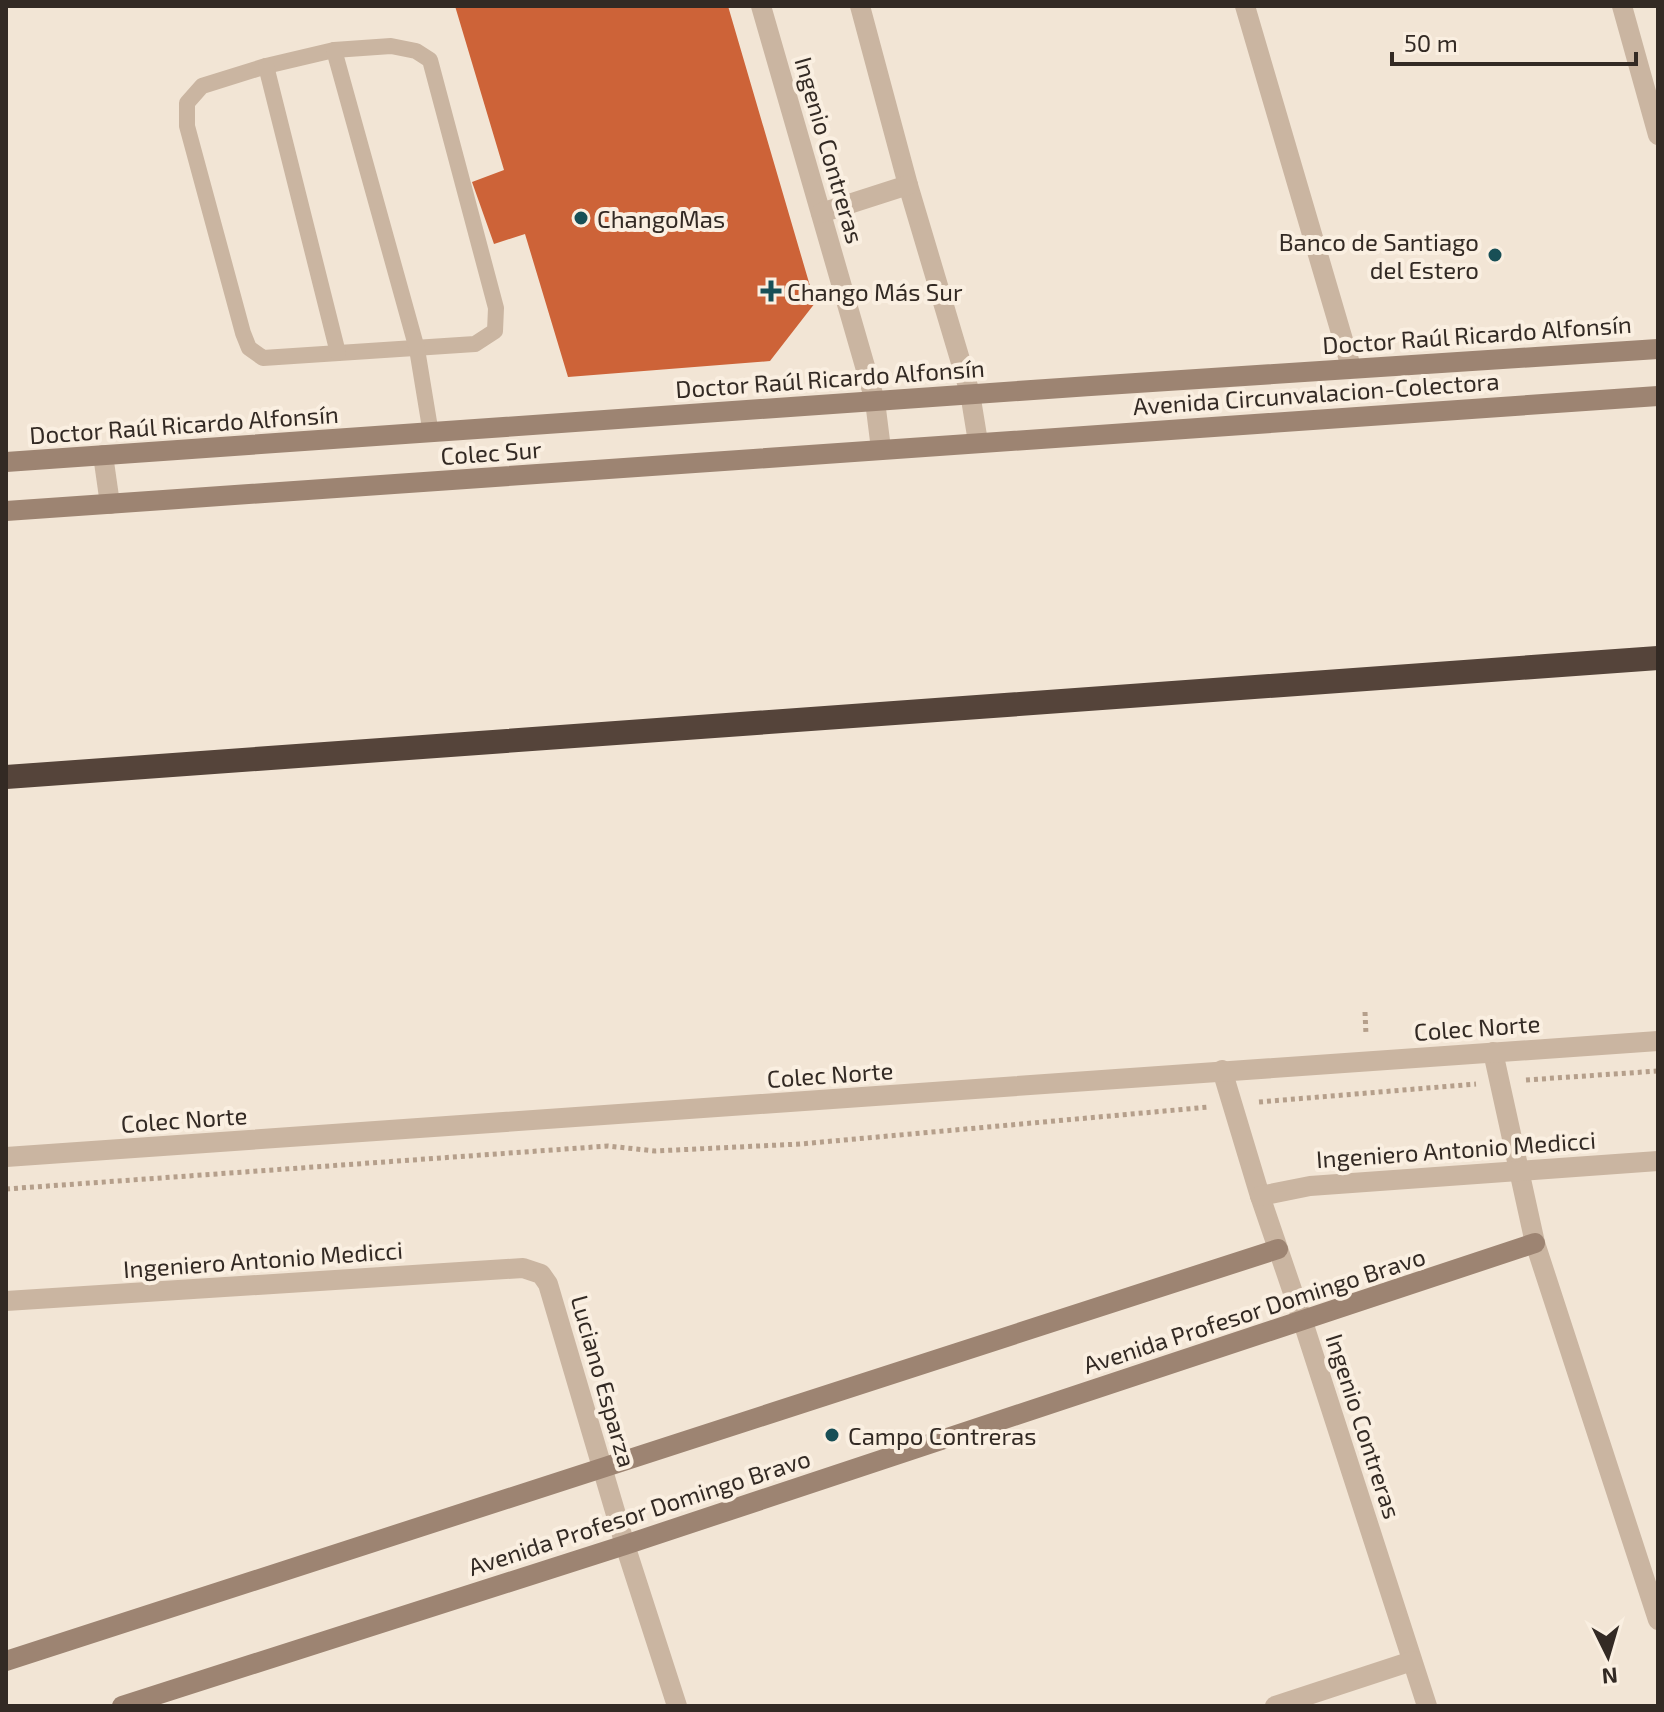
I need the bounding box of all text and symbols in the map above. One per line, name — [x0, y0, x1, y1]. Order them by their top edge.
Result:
scale bar — [1392, 16, 1636, 66]
text: 50 m — [1404, 28, 1458, 57]
street label: Ingenio Contreras — [789, 53, 871, 247]
place label: ChangoMas — [597, 204, 725, 233]
marker: ChangoMas — [572, 209, 590, 227]
place label: Banco de Santiago del Estero — [1279, 227, 1479, 284]
marker: Banco de Santiago del Estero — [1486, 246, 1504, 264]
place label: Chango Más Sur — [787, 277, 963, 306]
marker: Chango Más Sur — [762, 282, 780, 300]
street label: Doctor Raúl Ricardo Alfonsín — [1321, 309, 1633, 359]
street label: Doctor Raúl Ricardo Alfonsín — [674, 353, 986, 403]
street label: Avenida Circunvalacion-Colectora — [1132, 366, 1500, 420]
street label: Doctor Raúl Ricardo Alfonsín — [28, 399, 340, 449]
street label: Colec Sur — [440, 434, 543, 470]
street label: Colec Norte — [1413, 1008, 1541, 1046]
street label: Colec Norte — [766, 1055, 894, 1093]
street label: Colec Norte — [120, 1100, 248, 1138]
street label: Ingeniero Antonio Medicci — [1315, 1125, 1597, 1173]
street label: Ingeniero Antonio Medicci — [122, 1235, 404, 1283]
street label: Avenida Profesor Domingo Bravo — [1079, 1241, 1429, 1379]
street label: Luciano Esparza — [566, 1292, 642, 1470]
street label: Ingenio Contreras — [1320, 1330, 1408, 1522]
place label: Campo Contreras — [848, 1421, 1036, 1450]
marker: Campo Contreras — [823, 1426, 841, 1444]
street label: Avenida Profesor Domingo Bravo — [464, 1443, 814, 1581]
north arrow — [1568, 1616, 1648, 1696]
text: N — [1601, 1663, 1619, 1691]

